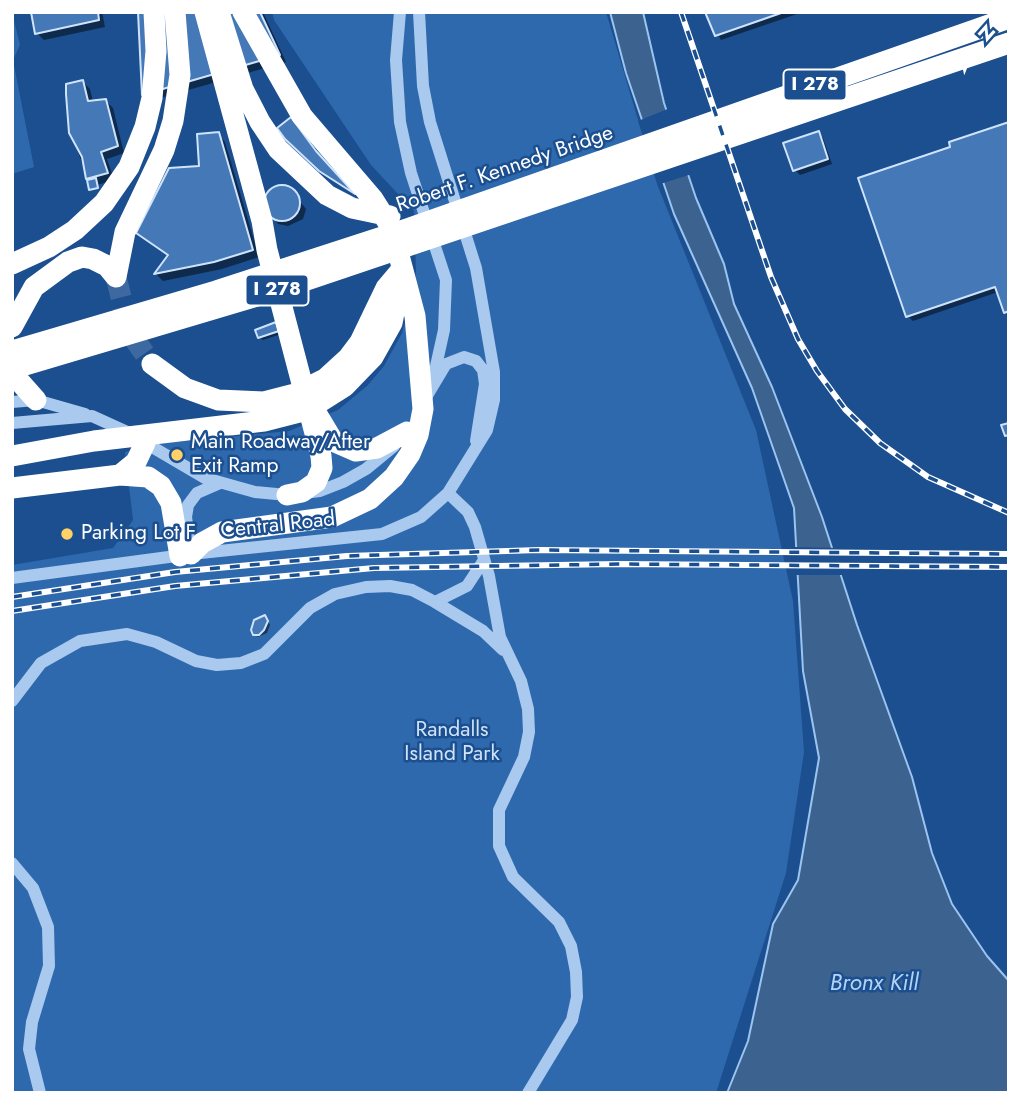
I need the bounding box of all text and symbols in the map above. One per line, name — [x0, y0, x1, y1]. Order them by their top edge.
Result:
north arrow — [937, 14, 1007, 84]
text: N — [972, 18, 1001, 48]
road number: I 278 — [784, 69, 846, 100]
street label: Robert F. Kennedy Bridge — [393, 121, 617, 219]
road number: I 278 — [246, 274, 308, 306]
place label: Main Roadway/After Exit Ramp — [191, 430, 370, 480]
marker: Main Roadway/After Exit Ramp — [169, 447, 185, 463]
street label: Central Road — [219, 507, 337, 545]
place label: Parking Lot F — [81, 521, 196, 547]
marker: Parking Lot F — [59, 526, 75, 542]
park label: Randalls Island Park — [404, 718, 500, 768]
water label: Bronx Kill — [830, 970, 918, 998]

